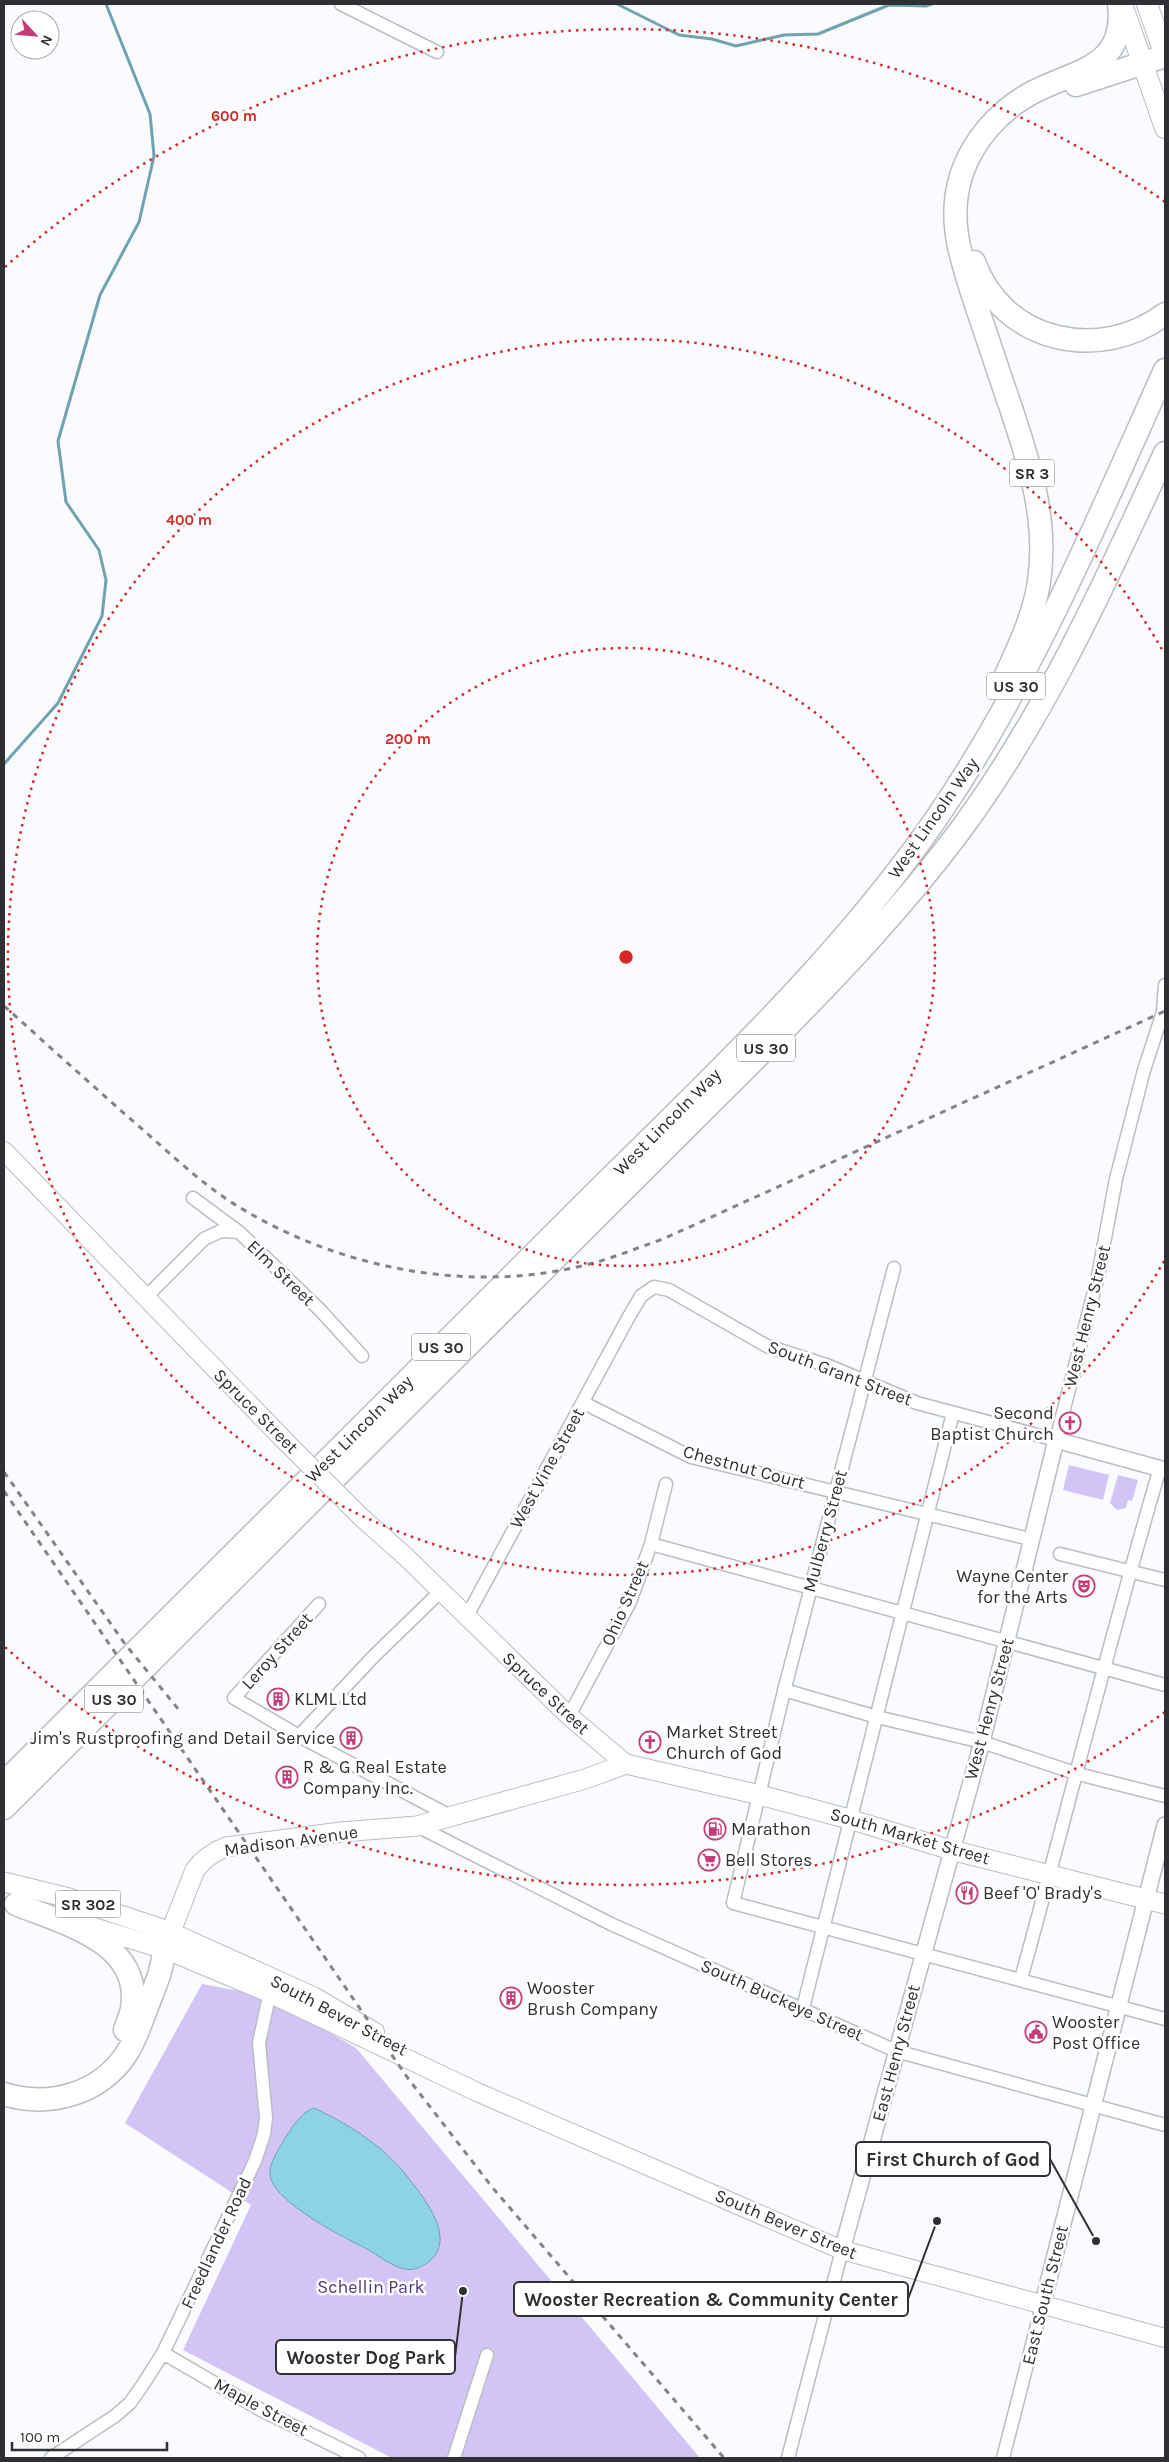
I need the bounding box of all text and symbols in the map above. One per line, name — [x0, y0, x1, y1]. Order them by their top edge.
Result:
north arrow — [10, 10, 60, 60]
text: N — [36, 32, 56, 49]
text: 600 m — [211, 107, 257, 125]
road number: SR 3 — [1010, 459, 1054, 486]
text: 400 m — [166, 511, 212, 529]
road number: US 30 — [987, 672, 1045, 699]
text: 200 m — [385, 730, 431, 748]
street label: West Lincoln Way — [883, 753, 983, 883]
centre of rings — [617, 948, 635, 966]
road number: US 30 — [737, 1034, 795, 1062]
street label: West Lincoln Way — [609, 1063, 726, 1180]
street label: Elm Street — [243, 1235, 320, 1311]
street label: West Henry Street — [1059, 1242, 1115, 1389]
road number: US 30 — [412, 1334, 470, 1360]
street label: South Grant Street — [765, 1335, 916, 1411]
street label: Spruce Street — [209, 1364, 303, 1458]
street label: West Lincoln Way — [301, 1370, 418, 1487]
place label: Second Baptist Church — [930, 1402, 1054, 1445]
street label: West Vine Street — [505, 1404, 589, 1532]
church icon: Second Baptist Church — [1058, 1411, 1082, 1435]
street label: Chestnut Court — [681, 1440, 808, 1494]
street label: Mulberry Street — [798, 1467, 852, 1595]
street label: Ohio Street — [596, 1557, 654, 1649]
place label: Wayne Center for the Arts — [956, 1565, 1068, 1608]
theatre icon: Wayne Center for the Arts — [1072, 1574, 1096, 1598]
street label: Leroy Street — [237, 1608, 317, 1694]
street label: West Henry Street — [959, 1635, 1019, 1782]
street label: Spruce Street — [498, 1647, 594, 1739]
road number: US 30 — [85, 1686, 143, 1712]
building icon: KLML Ltd — [266, 1687, 290, 1711]
place label: KLML Ltd — [294, 1688, 367, 1710]
place label: Market Street Church of God — [666, 1721, 782, 1764]
building icon: Jim's Rustproofing and Detail Service — [339, 1726, 363, 1750]
place label: Jim's Rustproofing and Detail Service — [30, 1727, 335, 1749]
church icon: Market Street Church of God — [638, 1730, 662, 1754]
place label: R & G Real Estate Company Inc. — [303, 1756, 447, 1799]
building icon: R & G Real Estate Company Inc. — [275, 1765, 299, 1789]
street label: South Market Street — [828, 1803, 993, 1869]
fuel station icon: Marathon — [703, 1817, 727, 1841]
place label: Marathon — [731, 1818, 811, 1840]
street label: Madison Avenue — [223, 1821, 359, 1861]
supermarket icon: Bell Stores — [697, 1848, 721, 1872]
place label: Bell Stores — [725, 1849, 812, 1871]
restaurant icon: Beef 'O' Brady's — [955, 1881, 979, 1905]
place label: Beef 'O' Brady's — [983, 1882, 1102, 1904]
road number: SR 302 — [56, 1890, 120, 1918]
street label: South Buckeye Street — [697, 1954, 867, 2046]
street label: South Bever Street — [267, 1970, 412, 2061]
place label: Wooster Brush Company — [527, 1977, 658, 2020]
street label: East Henry Street — [867, 1982, 925, 2124]
building icon: Wooster Brush Company — [499, 1986, 523, 2010]
place label: Wooster Post Office — [1052, 2011, 1140, 2054]
public building icon: Wooster Post Office — [1024, 2020, 1048, 2044]
callout: First Church of God — [856, 2142, 1050, 2176]
text: First Church of God — [866, 2149, 1040, 2171]
street label: Freedlander Road — [176, 2174, 256, 2312]
street label: South Bever Street — [712, 2184, 861, 2264]
street label: East South Street — [1017, 2223, 1073, 2367]
park label: Schellin Park — [317, 2276, 425, 2298]
callout: Wooster Recreation & Community Center — [514, 2282, 908, 2316]
text: Wooster Recreation & Community Center — [524, 2289, 898, 2311]
callout: Wooster Dog Park — [276, 2340, 455, 2374]
text: Wooster Dog Park — [286, 2347, 446, 2369]
street label: Maple Street — [210, 2373, 312, 2441]
scale bar — [12, 2420, 168, 2452]
text: 100 m — [20, 2428, 60, 2446]

